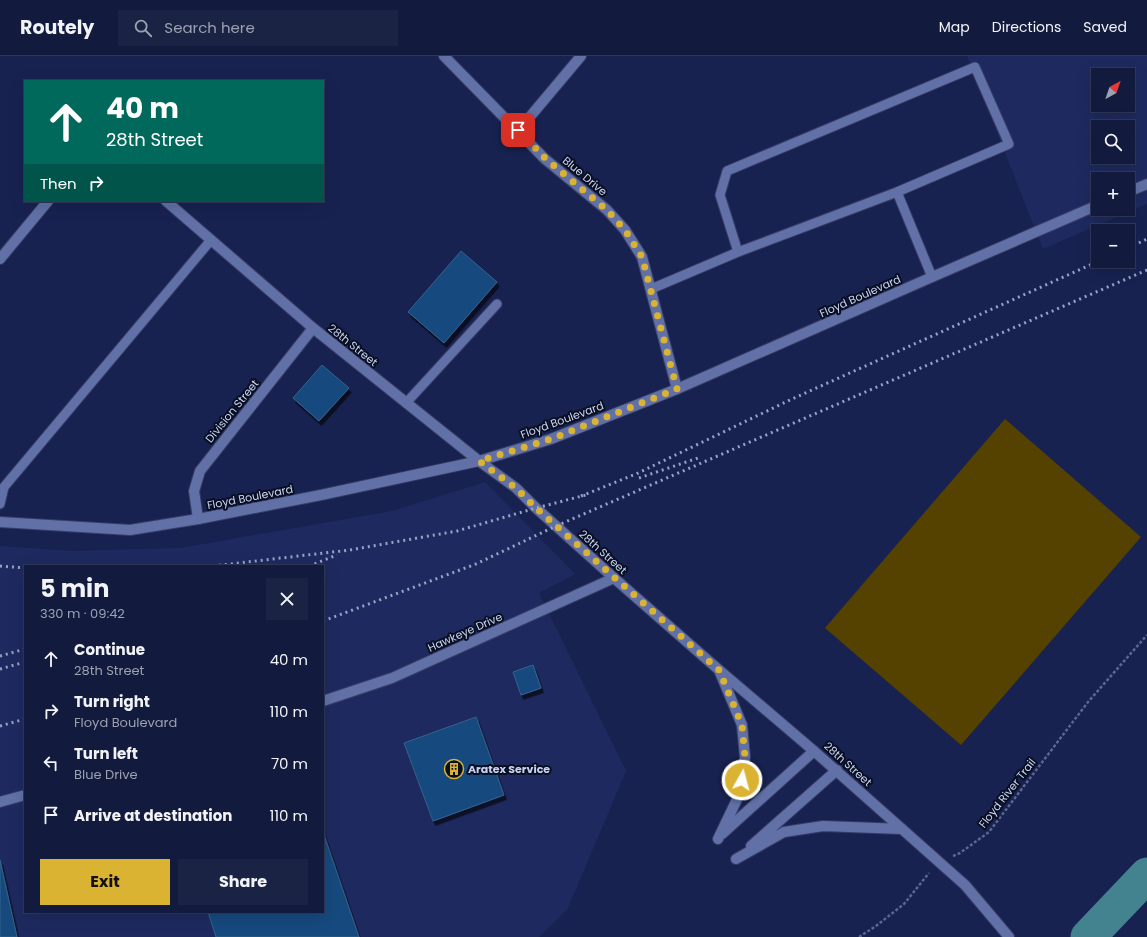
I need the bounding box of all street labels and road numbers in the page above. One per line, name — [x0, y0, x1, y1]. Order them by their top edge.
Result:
street label: Blue Drive — [559, 153, 611, 200]
street label: Floyd Boulevard — [817, 271, 903, 321]
street label: 28th Street — [325, 320, 381, 370]
street label: Division Street — [202, 376, 262, 446]
street label: Floyd Boulevard — [518, 398, 606, 442]
street label: Floyd Boulevard — [206, 481, 294, 513]
street label: 28th Street — [576, 526, 630, 578]
street label: Hawkeye Drive — [425, 608, 505, 656]
street label: 28th Street — [821, 738, 875, 790]
street label: Floyd River Trail — [975, 755, 1039, 831]

